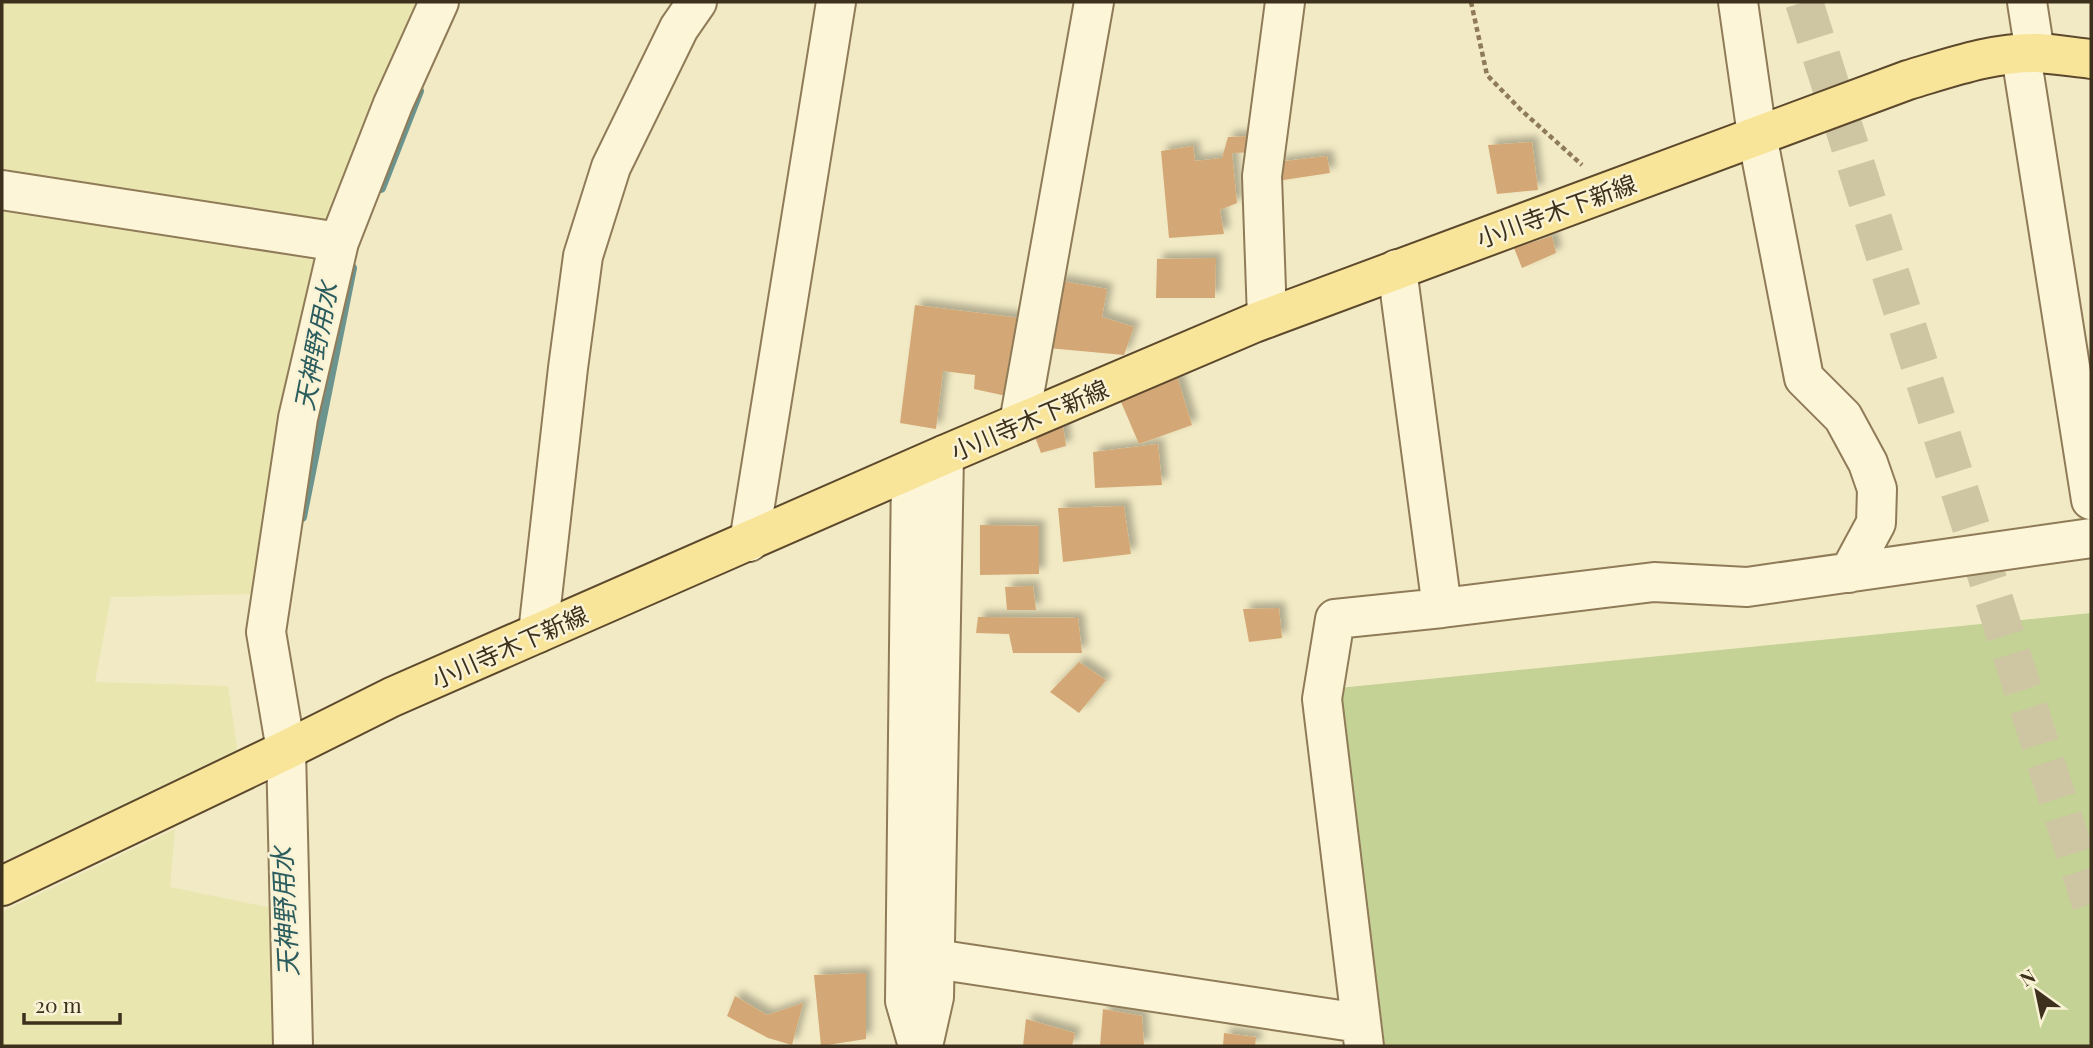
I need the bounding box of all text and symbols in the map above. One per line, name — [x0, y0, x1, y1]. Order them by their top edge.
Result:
street label: 小川寺木下新線 — [1472, 166, 1640, 254]
water label: 天神野用水 — [285, 276, 345, 413]
street label: 小川寺木下新線 — [945, 371, 1113, 467]
street label: 小川寺木下新線 — [426, 597, 592, 695]
water label: 天神野用水 — [263, 843, 305, 978]
north arrow — [2002, 957, 2072, 1027]
text: N — [2014, 962, 2040, 992]
scale bar — [24, 982, 121, 1026]
text: 20 m — [35, 990, 82, 1018]

